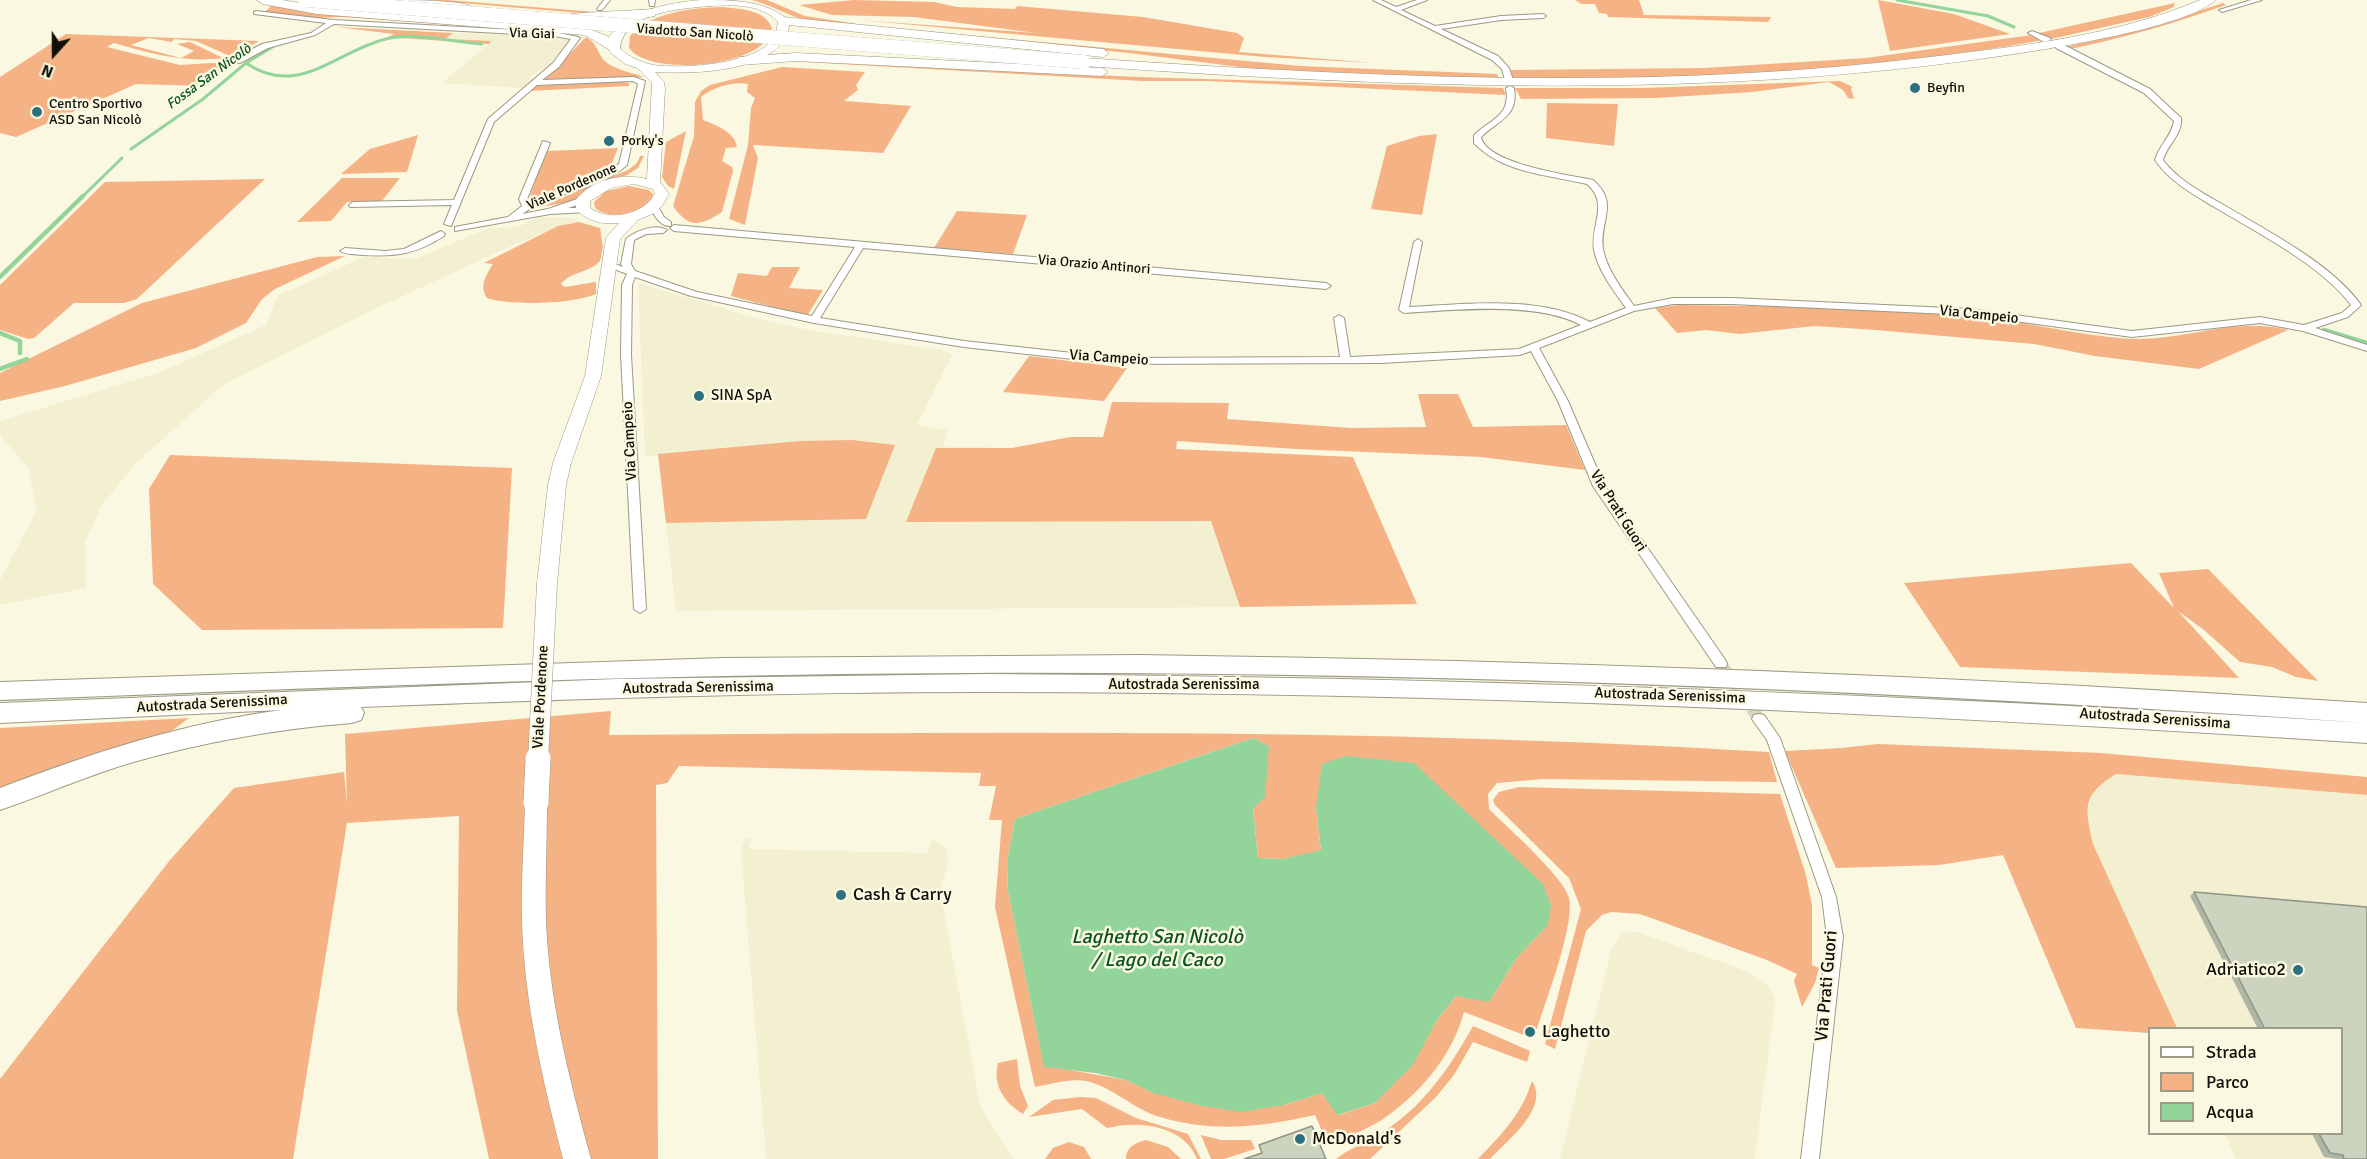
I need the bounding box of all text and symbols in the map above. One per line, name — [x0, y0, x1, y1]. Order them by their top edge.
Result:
street label: Viadotto San Nicolò — [636, 21, 754, 45]
north arrow — [24, 24, 84, 84]
street label: Via Giai — [509, 25, 555, 43]
water label: Fossa San Nicolò — [163, 41, 255, 113]
text: N — [39, 59, 56, 82]
place label: Beyfin — [1927, 80, 1965, 96]
marker: Beyfin — [1908, 81, 1922, 95]
place label: Centro Sportivo ASD San Nicolò — [49, 96, 142, 128]
marker: Centro Sportivo ASD San Nicolò — [30, 105, 44, 119]
place label: Porky's — [621, 133, 664, 149]
marker: Porky's — [602, 134, 616, 148]
street label: Viale Pordenone — [524, 160, 620, 214]
street label: Via Orazio Antinori — [1037, 252, 1151, 278]
street label: Via Campeio — [1939, 302, 2019, 328]
street label: Via Campeio — [1069, 346, 1149, 370]
place label: SINA SpA — [711, 387, 772, 405]
marker: SINA SpA — [692, 389, 706, 403]
street label: Via Campeio — [619, 401, 641, 481]
street label: Via Prati Guori — [1586, 467, 1650, 555]
street label: Viale Pordenone — [529, 645, 553, 749]
street label: Autostrada Serenissima — [1108, 676, 1260, 694]
street label: Autostrada Serenissima — [622, 678, 774, 698]
street label: Autostrada Serenissima — [1594, 684, 1746, 708]
street label: Autostrada Serenissima — [136, 691, 288, 717]
street label: Autostrada Serenissima — [2079, 705, 2231, 733]
place label: Cash & Carry — [853, 884, 952, 906]
marker: Cash & Carry — [834, 888, 848, 902]
water label: Laghetto San Nicolò / Lago del Caco — [1071, 926, 1243, 973]
street label: Via Prati Guori — [1811, 930, 1843, 1042]
place label: Adriatico2 — [2206, 959, 2286, 981]
marker: Adriatico2 — [2291, 963, 2305, 977]
place label: Laghetto — [1542, 1021, 1610, 1043]
marker: Laghetto — [1523, 1025, 1537, 1039]
legend — [2148, 1027, 2343, 1135]
text: Strada — [2206, 1041, 2257, 1063]
text: Parco — [2206, 1071, 2249, 1093]
text: Acqua — [2206, 1101, 2254, 1123]
place label: McDonald's — [1312, 1128, 1401, 1150]
marker: McDonald's — [1293, 1132, 1307, 1146]

